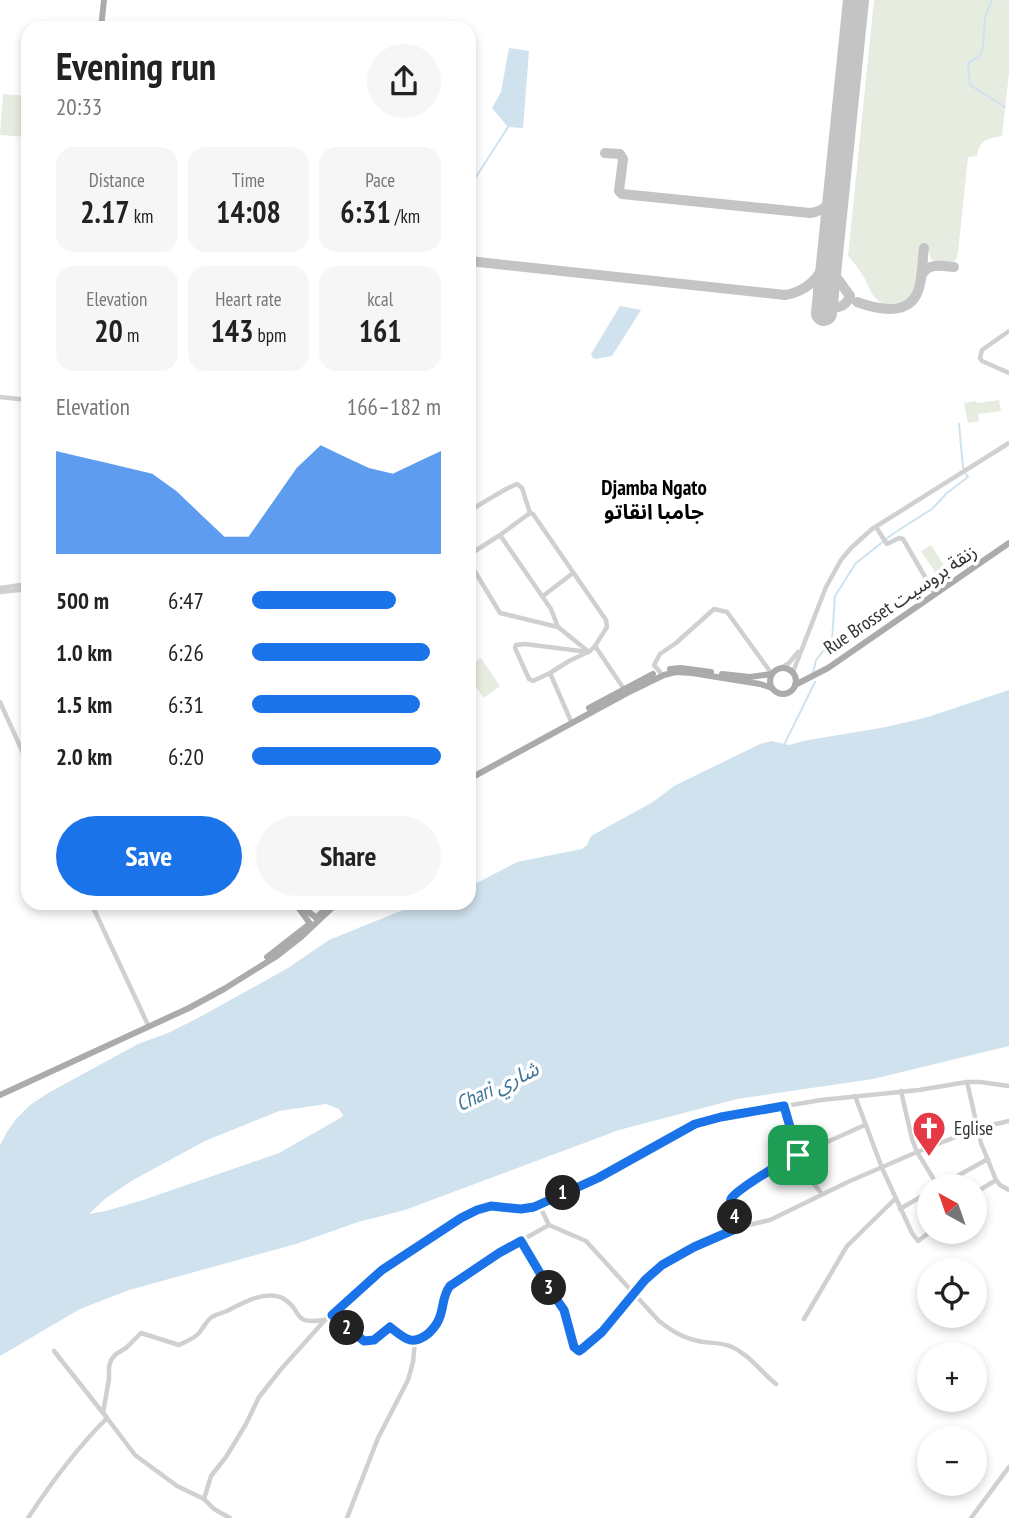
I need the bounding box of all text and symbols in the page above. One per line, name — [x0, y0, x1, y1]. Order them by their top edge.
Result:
text: Evening run — [56, 41, 216, 90]
button: share — [367, 44, 441, 118]
text: 20:33 — [56, 92, 102, 121]
text: Distance — [89, 168, 145, 192]
text: Time — [232, 168, 265, 192]
text: Pace — [365, 168, 395, 192]
text: 2.17 — [80, 192, 130, 231]
text: 14:08 — [216, 192, 281, 231]
text: 6:31 — [340, 192, 391, 231]
text: km — [130, 204, 153, 228]
text: /km — [391, 204, 420, 228]
text: Elevation — [86, 287, 147, 311]
text: Heart rate — [215, 287, 282, 311]
text: kcal — [367, 287, 393, 311]
text: 20 — [94, 311, 123, 350]
text: 143 — [211, 311, 254, 350]
text: 161 — [359, 311, 402, 350]
text: m — [123, 323, 139, 347]
text: bpm — [254, 323, 286, 347]
text: Elevation — [56, 392, 130, 421]
text: 166–182 m — [347, 392, 441, 421]
district label: Djamba Ngato جامبا انقاتو — [601, 474, 707, 525]
street label: Rue Brosset زنقة بروسيت — [819, 539, 981, 659]
text: 500 m — [56, 586, 109, 615]
text: 6:47 — [168, 586, 204, 615]
text: 1.0 km — [56, 638, 112, 667]
text: 6:26 — [168, 638, 204, 667]
text: 1.5 km — [56, 690, 112, 719]
text: 6:31 — [168, 690, 204, 719]
text: 2.0 km — [56, 742, 112, 771]
text: 6:20 — [168, 742, 204, 771]
button: Save — [56, 816, 242, 896]
button: Share — [256, 816, 441, 896]
water label: Chari شاري — [451, 1055, 544, 1119]
church icon: Eglise — [910, 1109, 948, 1158]
place label: Eglise — [954, 1116, 993, 1140]
pin — [768, 1125, 828, 1185]
icon: arrive — [779, 1136, 817, 1174]
north arrow — [917, 1174, 987, 1244]
map controls — [917, 1174, 987, 1496]
pin: 1 — [546, 1176, 580, 1210]
text: 1 — [558, 1180, 567, 1204]
pin: 4 — [718, 1200, 752, 1234]
text: 4 — [730, 1204, 739, 1228]
button: locate — [917, 1258, 987, 1328]
pin: 3 — [532, 1270, 566, 1306]
text: 3 — [544, 1275, 553, 1299]
pin: 2 — [330, 1310, 364, 1346]
text: 2 — [342, 1315, 351, 1339]
button: + — [917, 1342, 987, 1412]
button: − — [917, 1426, 987, 1496]

